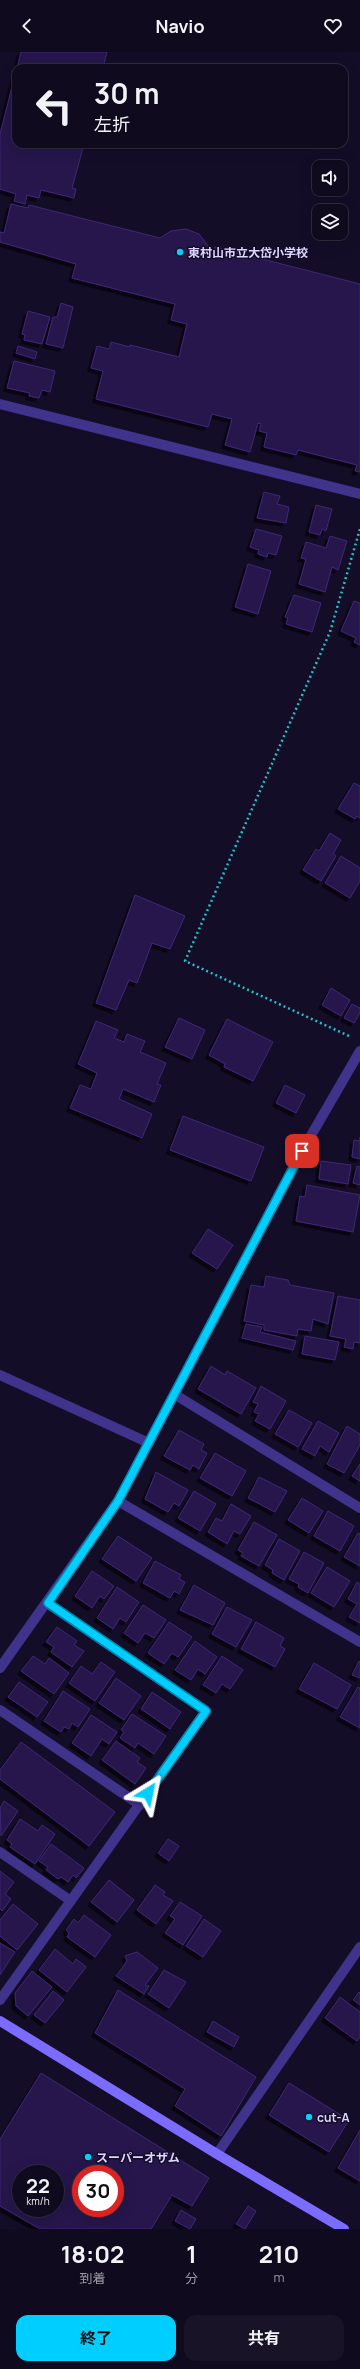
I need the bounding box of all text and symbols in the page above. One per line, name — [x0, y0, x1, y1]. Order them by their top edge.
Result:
text: Navio — [155, 14, 205, 38]
icon: back — [16, 15, 38, 37]
icon: heart — [322, 15, 344, 37]
text: 30 m — [94, 74, 159, 112]
icon: left — [28, 80, 80, 132]
text: 左折 — [94, 112, 130, 136]
map controls — [312, 160, 348, 240]
button: sound — [312, 160, 348, 196]
button: layers — [312, 204, 348, 240]
place label: 東村山市立大岱小学校 — [188, 244, 308, 261]
marker: 東村山市立大岱小学校 — [175, 247, 185, 257]
pin — [285, 1134, 319, 1168]
icon: arrive — [291, 1140, 313, 1162]
position arrow — [127, 1772, 169, 1814]
place label: cut-A — [317, 2109, 349, 2126]
marker: cut-A — [304, 2112, 314, 2122]
place label: スーパーオザム — [96, 2149, 180, 2166]
marker: スーパーオザム — [83, 2152, 93, 2162]
speed limit sign: 30 — [72, 2165, 124, 2217]
text: 22 — [26, 2172, 50, 2199]
text: km/h — [26, 2194, 50, 2208]
text: 18:02 — [61, 2237, 124, 2270]
text: 1 — [186, 2237, 197, 2270]
text: 210 — [259, 2237, 299, 2270]
text: m — [273, 2268, 284, 2286]
text: 到着 — [79, 2269, 105, 2287]
text: 分 — [185, 2269, 198, 2287]
button: 終了 — [16, 2315, 176, 2361]
button: 共有 — [184, 2315, 344, 2361]

